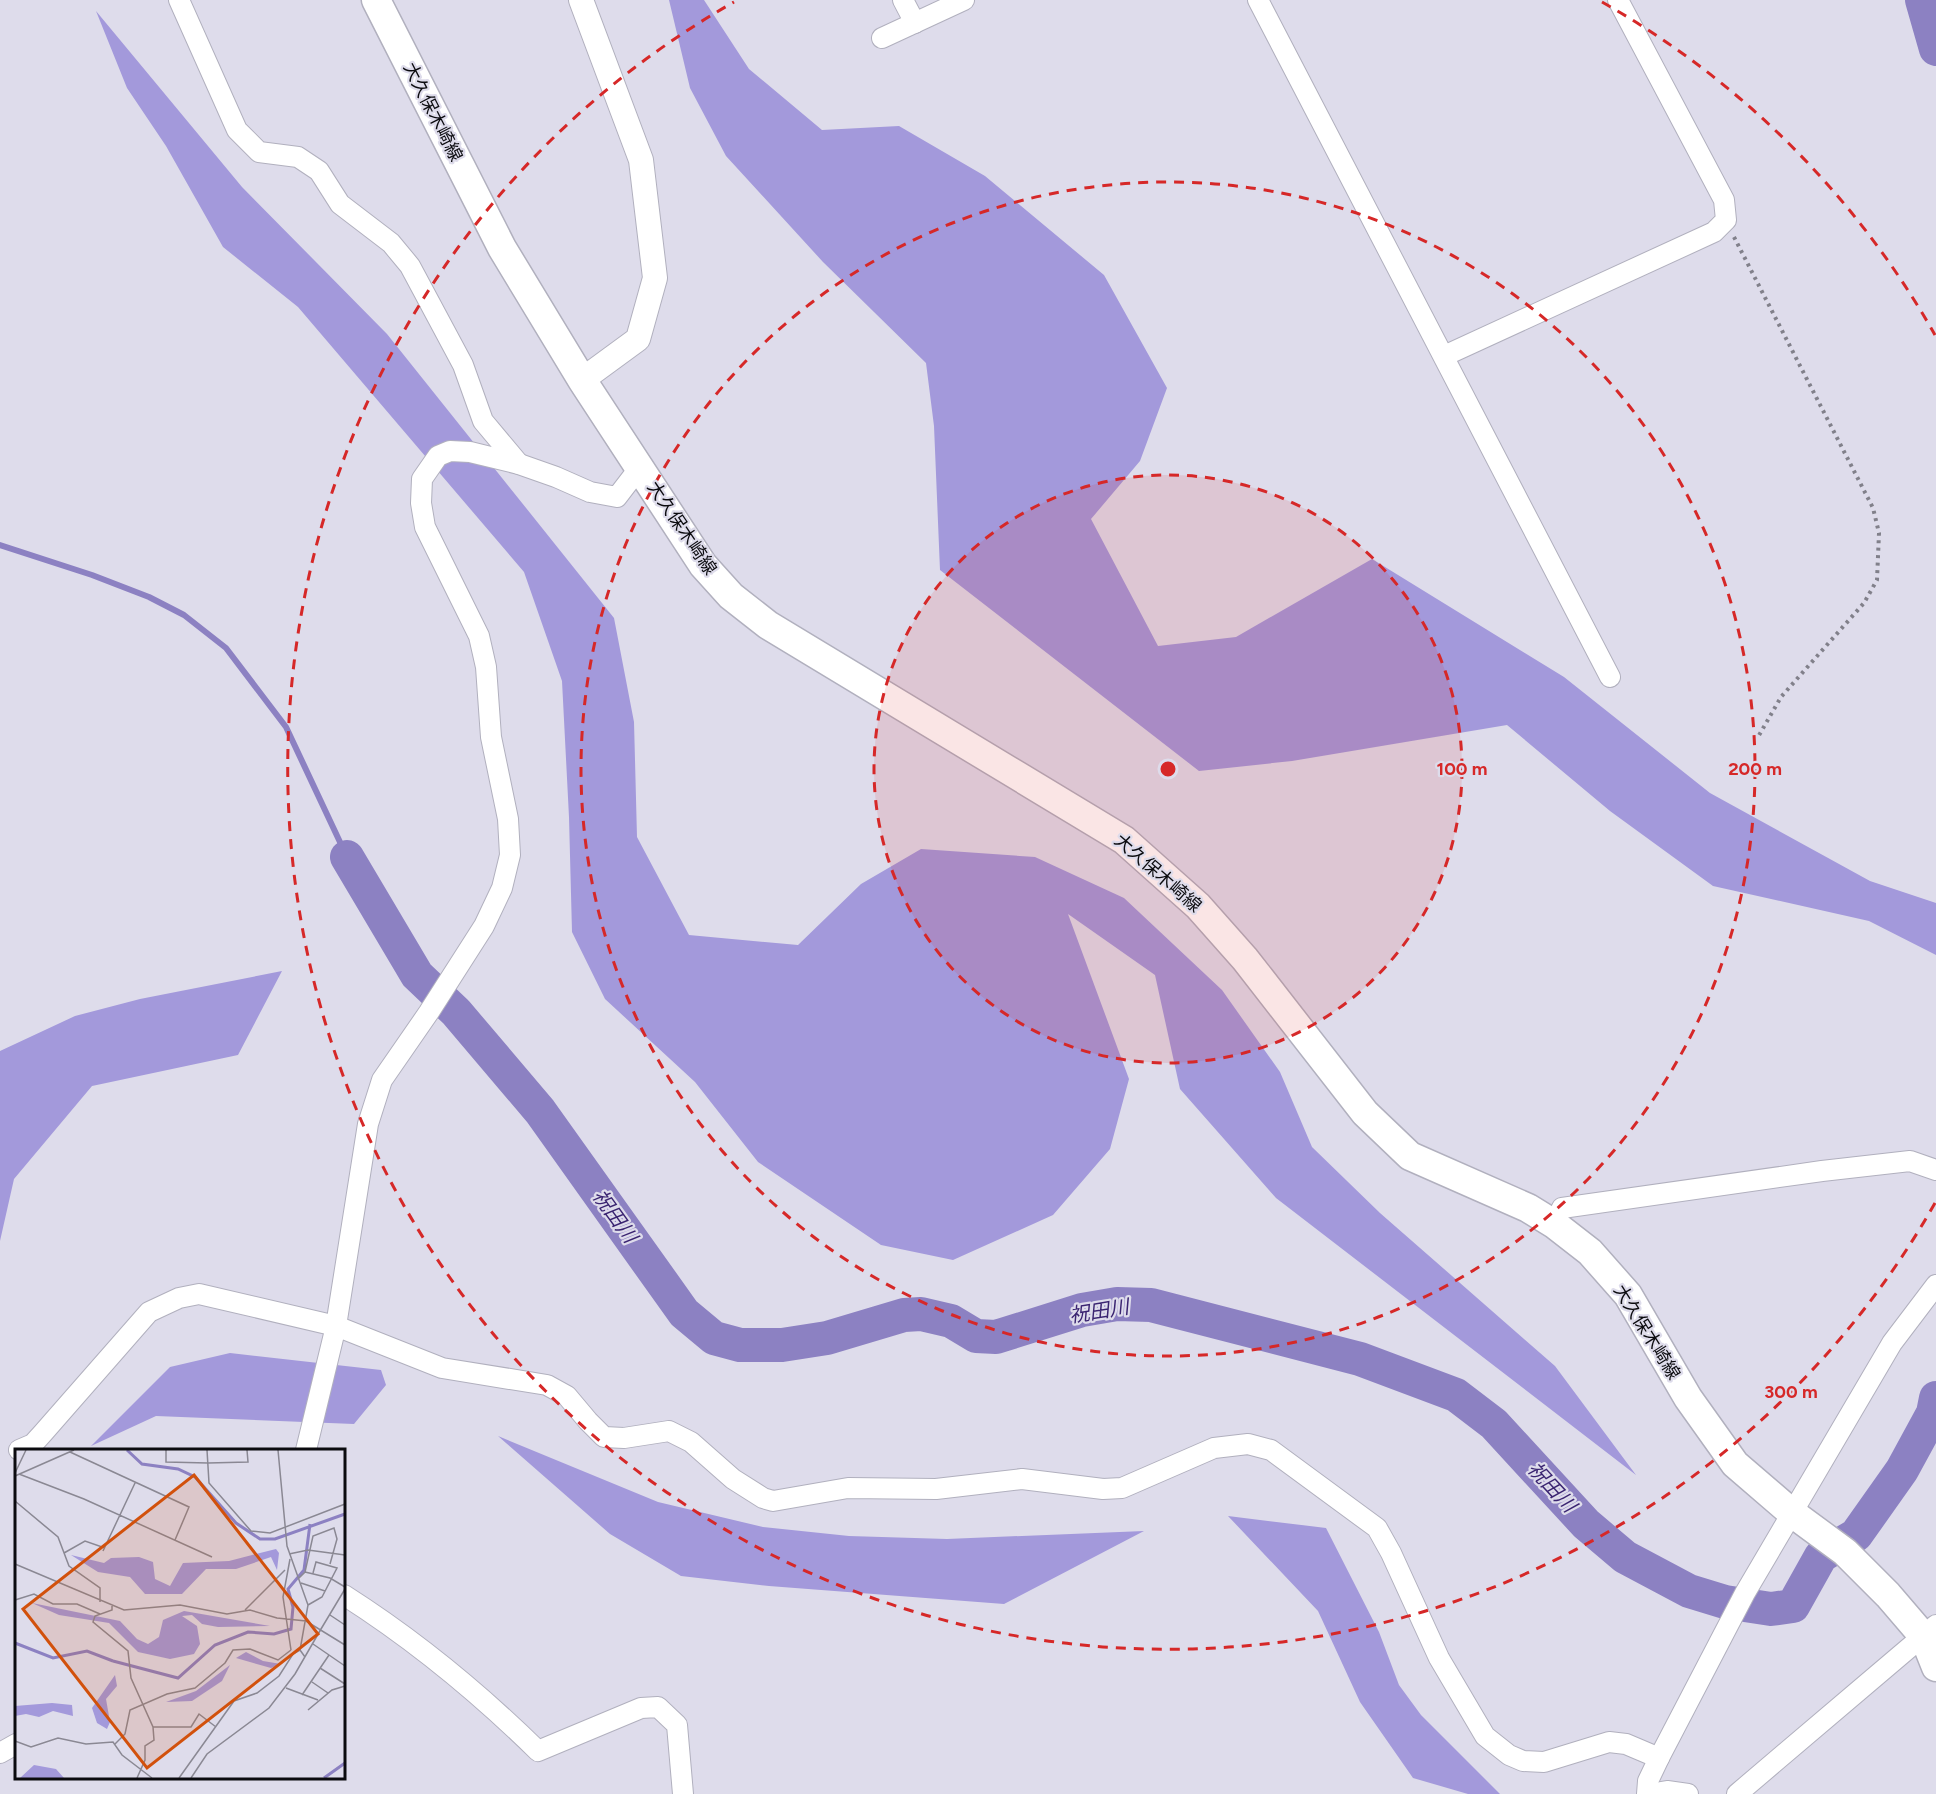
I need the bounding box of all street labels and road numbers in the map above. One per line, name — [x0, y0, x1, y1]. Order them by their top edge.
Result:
street label: 大久保木崎線 — [399, 59, 467, 165]
street label: 大久保木崎線 — [643, 477, 721, 579]
street label: 大久保木崎線 — [1110, 829, 1206, 917]
street label: 大久保木崎線 — [1609, 1280, 1685, 1384]

